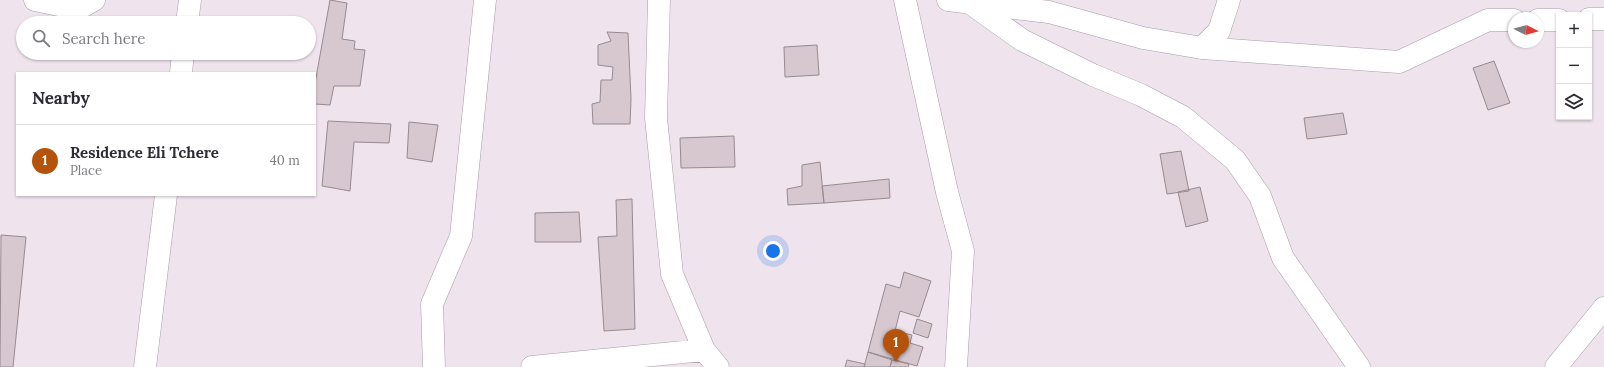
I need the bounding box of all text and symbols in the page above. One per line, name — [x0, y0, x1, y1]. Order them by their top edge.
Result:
north arrow — [1508, 12, 1544, 48]
map controls — [1556, 12, 1592, 120]
button: + — [1556, 12, 1592, 48]
search box — [16, 16, 316, 60]
icon: search — [30, 27, 52, 49]
text: Search here — [62, 29, 145, 48]
button: − — [1556, 48, 1592, 84]
button: layers — [1556, 84, 1592, 120]
text: Nearby — [32, 87, 90, 109]
text: Residence Eli Tchere — [70, 143, 219, 162]
text: 1 — [42, 152, 48, 169]
text: 40 m — [270, 152, 300, 169]
text: Place — [70, 162, 102, 179]
your location — [763, 241, 783, 261]
pin: 1 — [883, 329, 909, 362]

